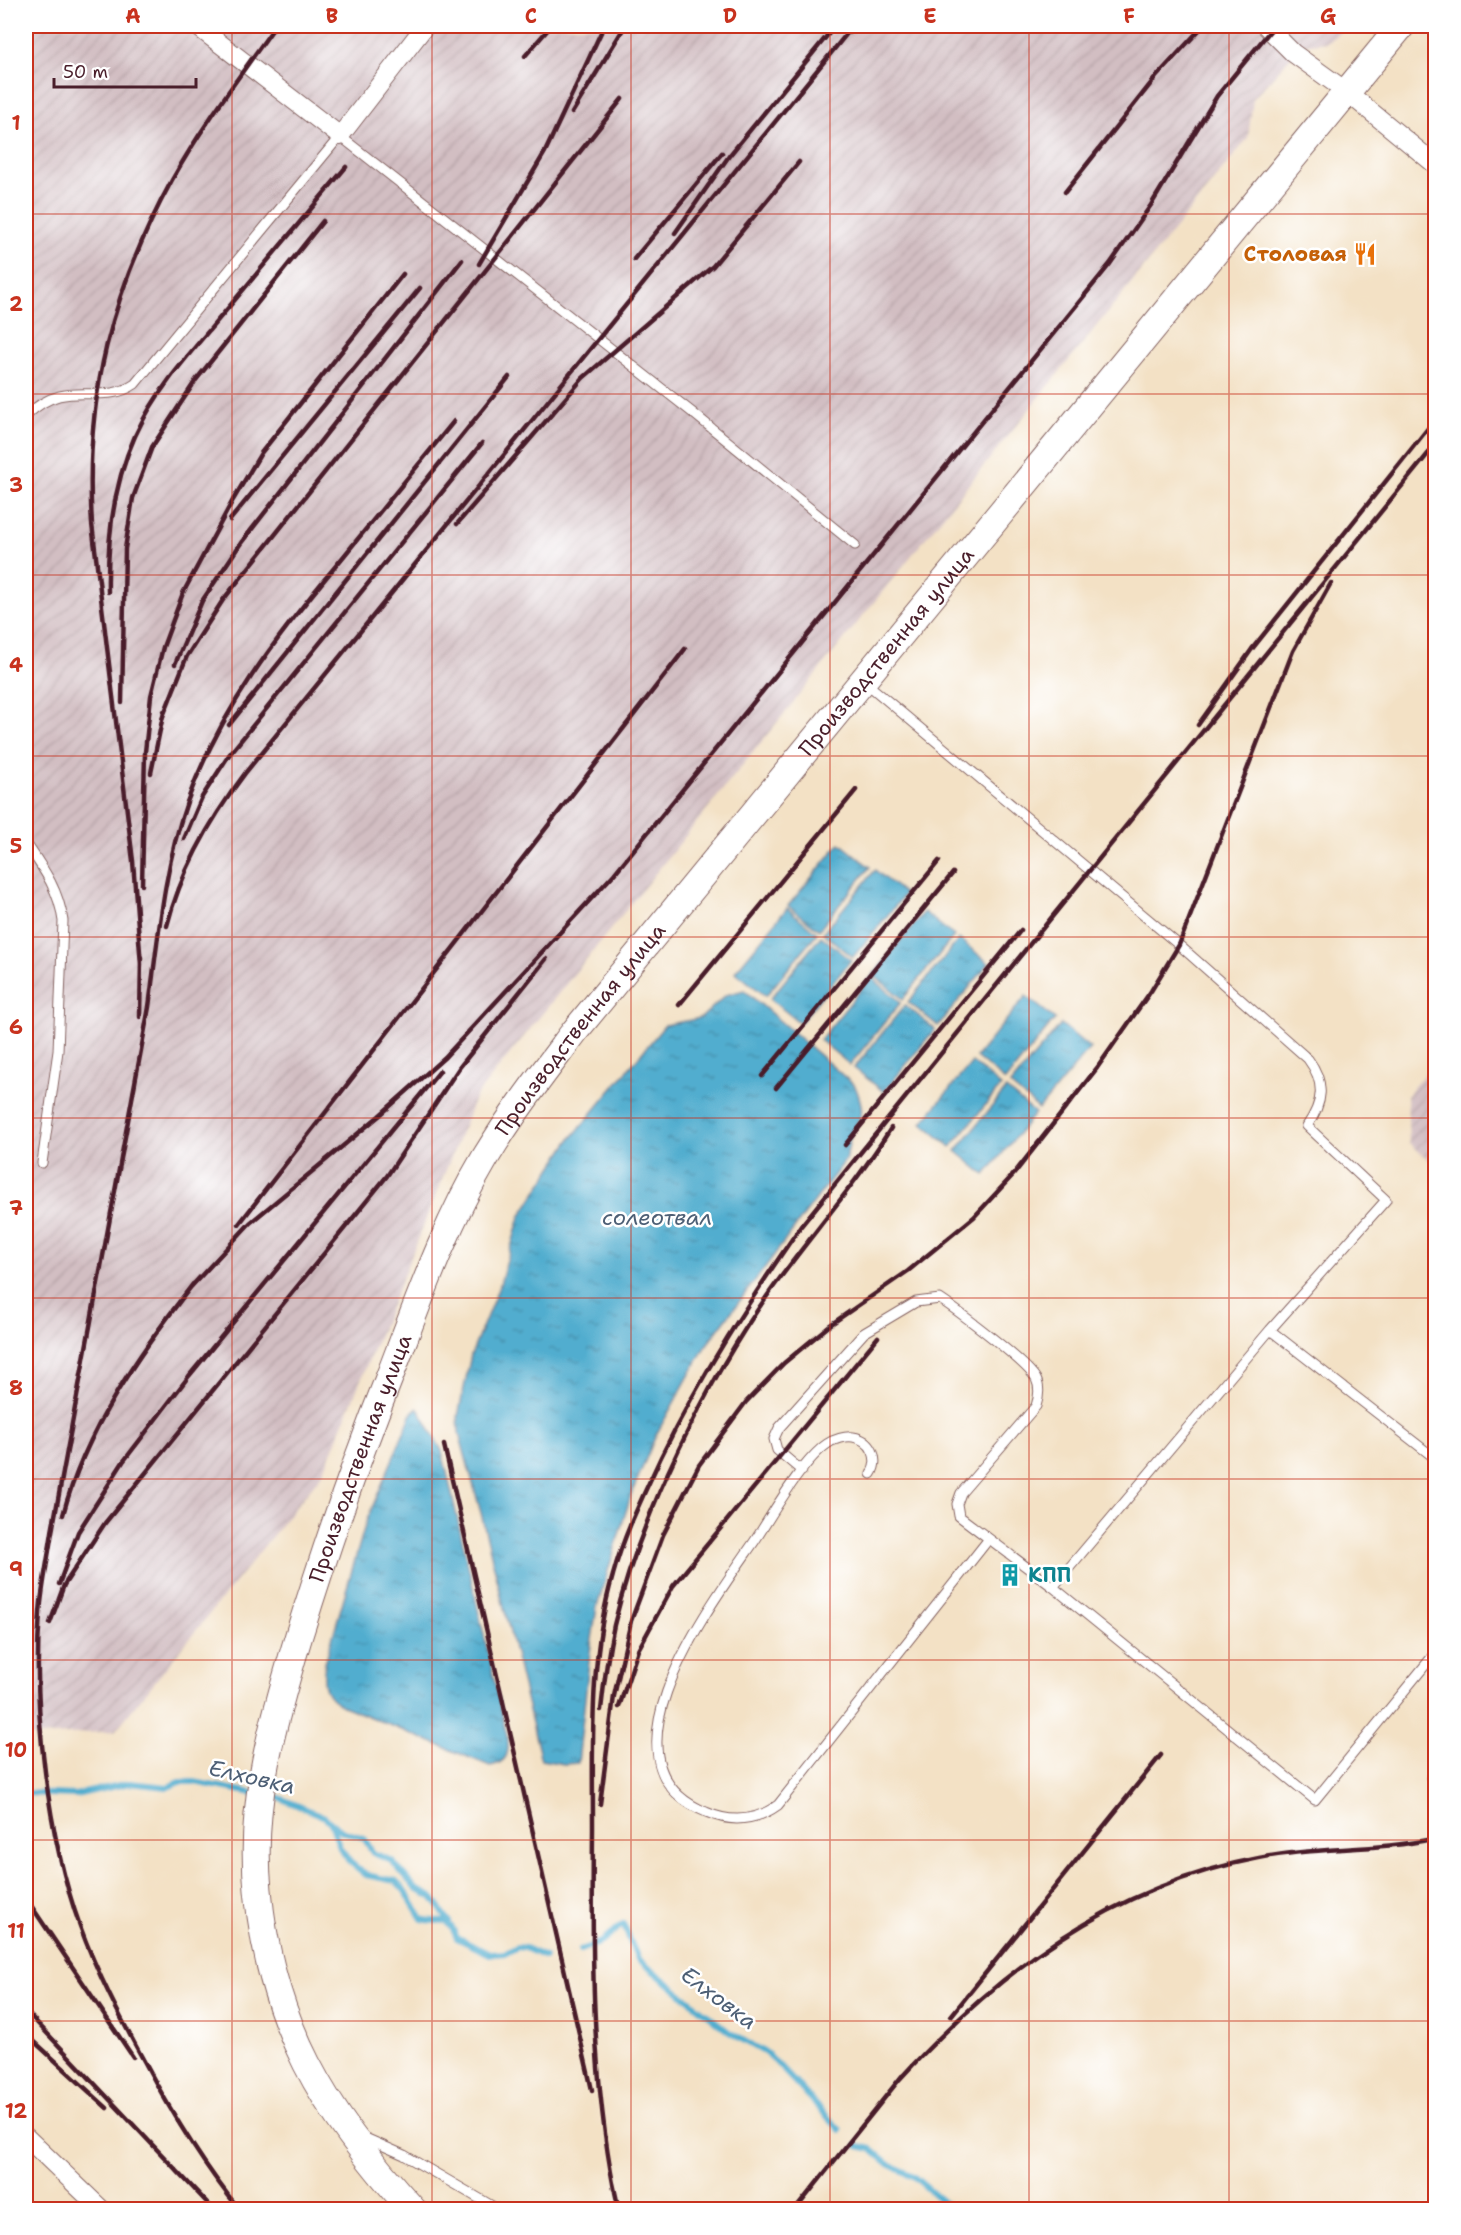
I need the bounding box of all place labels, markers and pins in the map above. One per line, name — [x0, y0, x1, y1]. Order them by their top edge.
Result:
place label: Cтоловая — [1244, 240, 1347, 268]
restaurant icon: Cтоловая — [1352, 241, 1378, 267]
place label: КПП — [1028, 1561, 1071, 1589]
building icon: КПП — [997, 1562, 1023, 1588]

